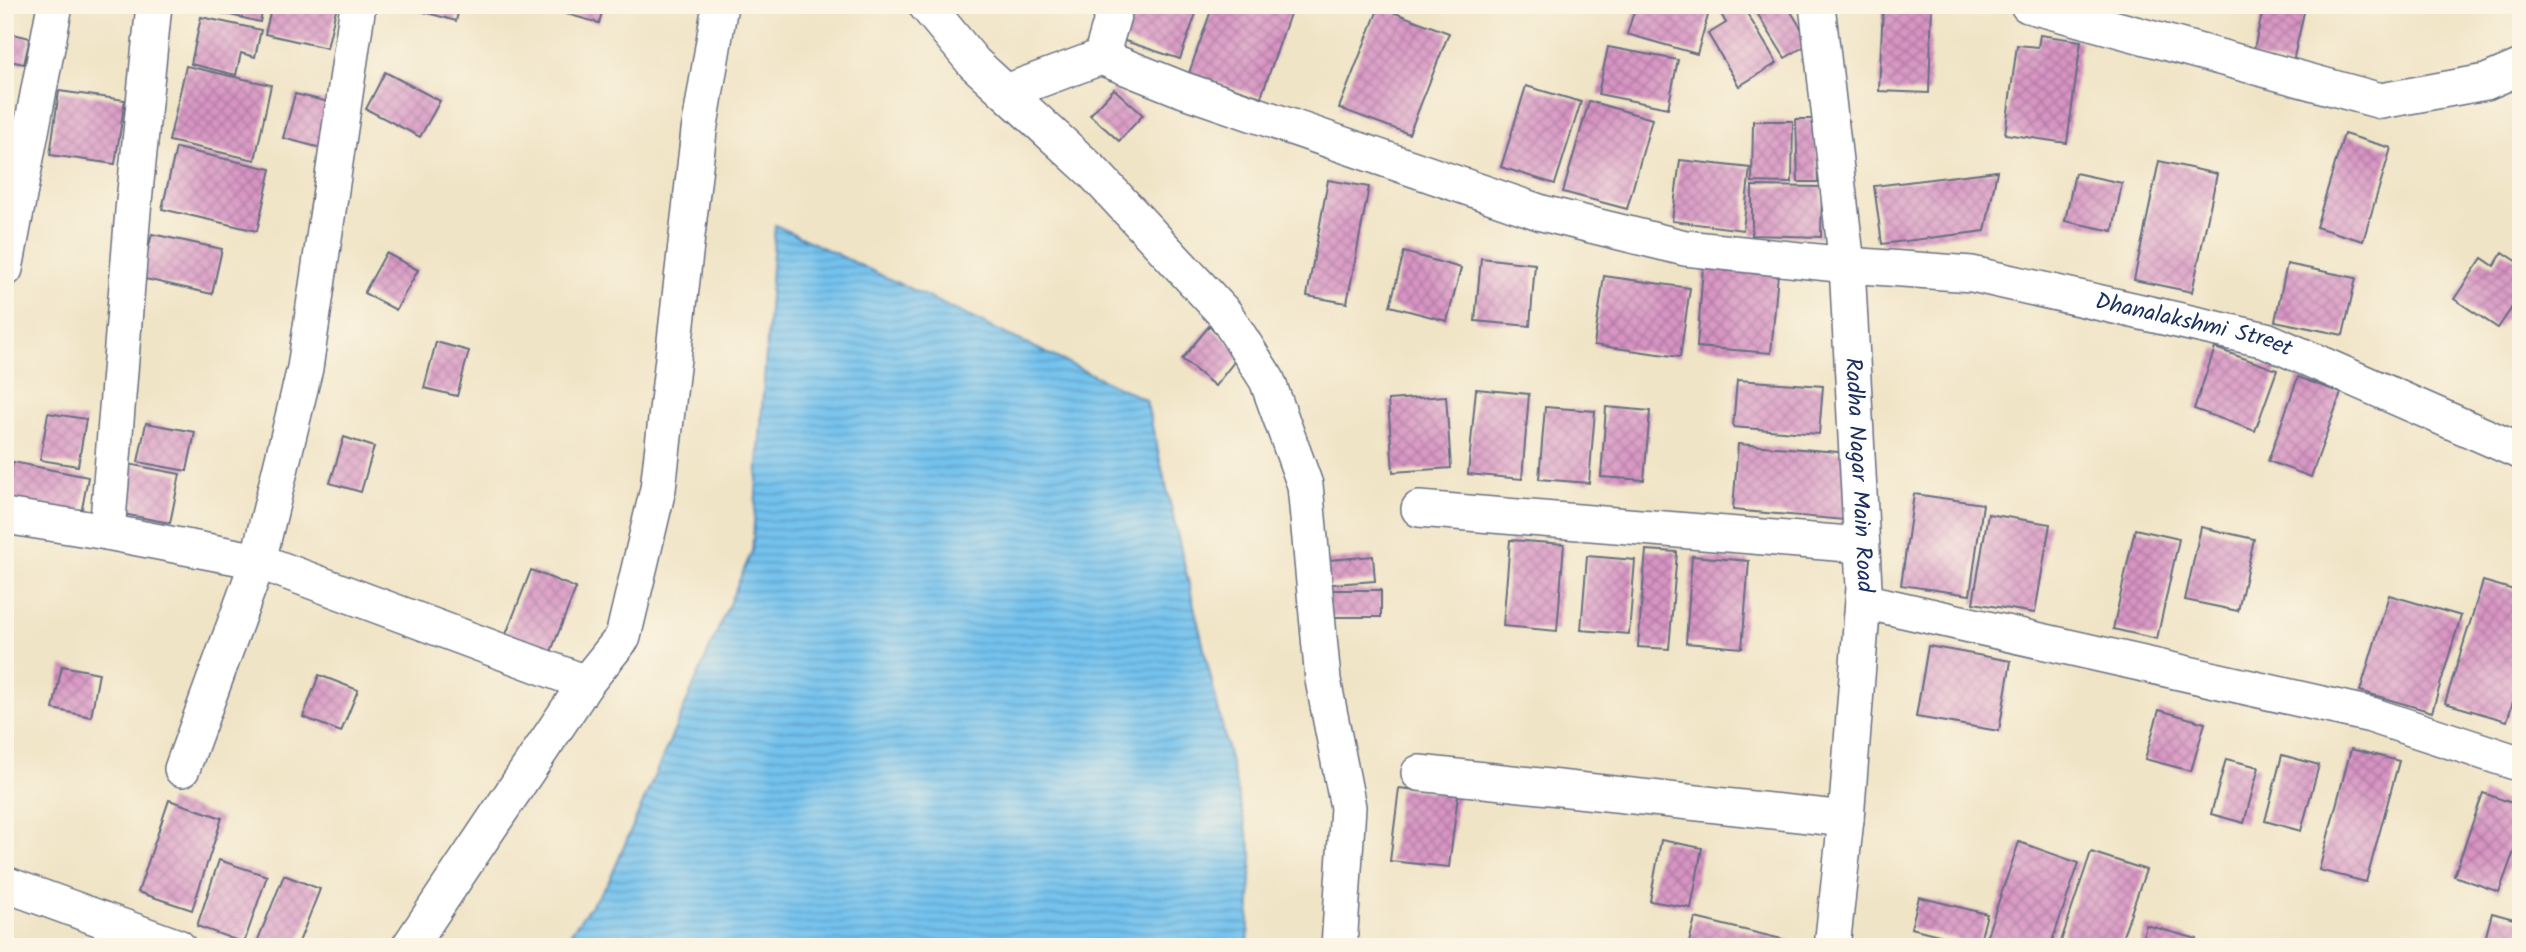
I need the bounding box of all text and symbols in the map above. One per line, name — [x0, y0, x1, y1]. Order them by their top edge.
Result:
street label: Dhanalakshmi Street — [2092, 284, 2299, 368]
street label: Radha Nagar Main Road — [1834, 357, 1882, 594]

